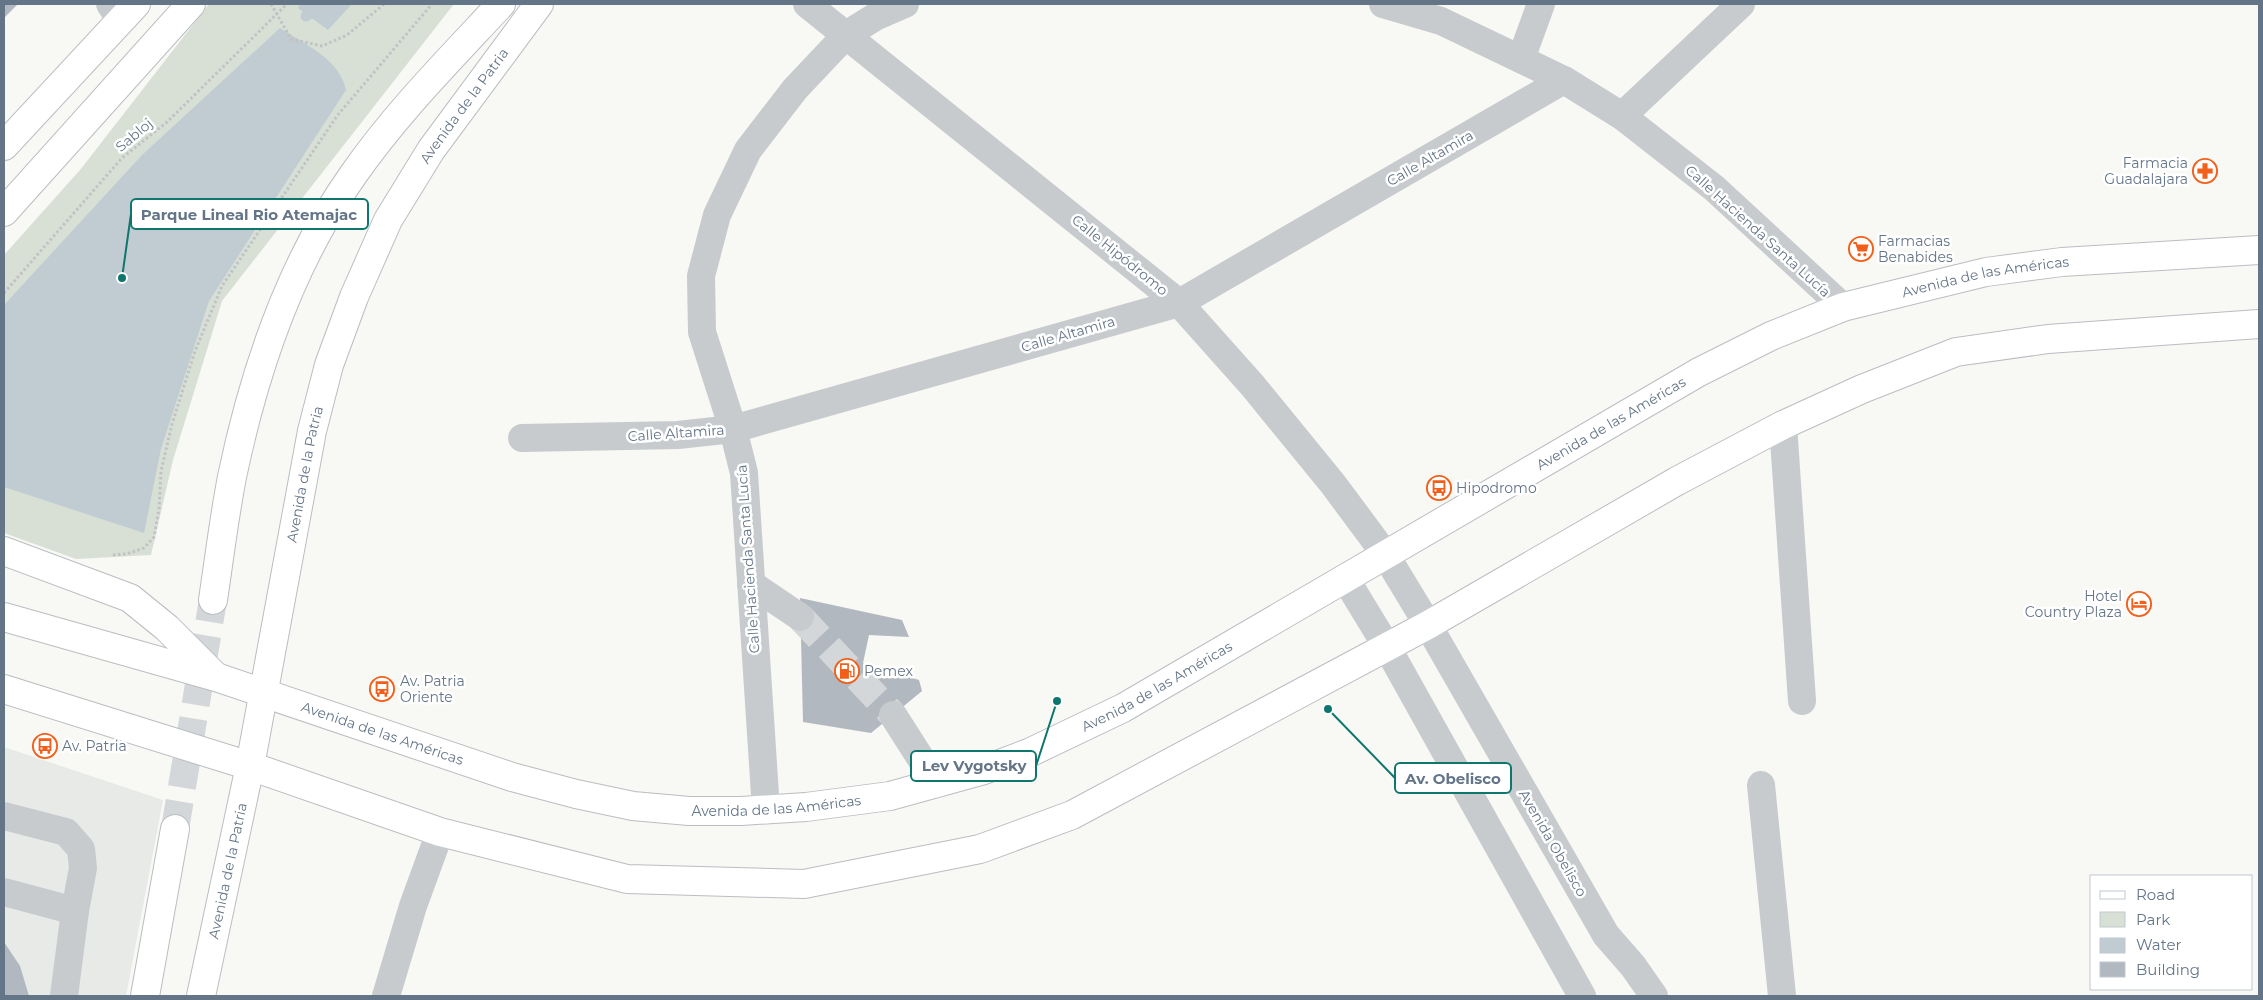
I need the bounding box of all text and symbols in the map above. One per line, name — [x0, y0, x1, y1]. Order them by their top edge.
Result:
street label: Avenida de la Patria — [416, 44, 512, 167]
street label: Sabloj — [112, 114, 156, 156]
street label: Calle Altamira — [1383, 126, 1477, 190]
place label: Farmacia Guadalajara — [2104, 154, 2188, 188]
pharmacy icon: Farmacia Guadalajara — [2192, 158, 2218, 184]
street label: Calle Hacienda Santa Lucía — [1682, 161, 1834, 301]
callout: Parque Lineal Rio Atemajac — [131, 199, 368, 229]
text: Parque Lineal Rio Atemajac — [141, 205, 357, 224]
street label: Calle Hipódromo — [1068, 211, 1172, 299]
place label: Farmacias Benabides — [1878, 232, 1953, 266]
supermarket icon: Farmacias Benabides — [1848, 236, 1874, 262]
street label: Avenida de las Américas — [1900, 253, 2070, 301]
street label: Calle Altamira — [1019, 312, 1117, 356]
street label: Avenida de las Américas — [1533, 373, 1689, 474]
street label: Avenida de la Patria — [283, 404, 327, 544]
street label: Calle Altamira — [627, 421, 725, 445]
street label: Calle Hacienda Santa Lucía — [732, 464, 764, 654]
bus stop icon: Hipodromo — [1426, 475, 1452, 501]
place label: Hipodromo — [1456, 479, 1537, 497]
place label: Hotel Country Plaza — [2025, 587, 2122, 621]
hotel icon: Hotel Country Plaza — [2126, 591, 2152, 617]
street label: Avenida de las Américas — [1078, 637, 1236, 736]
fuel station icon: Pemex — [834, 658, 860, 684]
place label: Pemex — [864, 662, 913, 680]
place label: Av. Patria Oriente — [400, 672, 465, 706]
bus stop icon: Av. Patria Oriente — [369, 676, 395, 702]
street label: Avenida de las Américas — [299, 697, 466, 769]
bus stop icon: Av. Patria — [32, 733, 58, 759]
place label: Av. Patria — [62, 737, 127, 755]
callout: Lev Vygotsky — [911, 751, 1036, 781]
text: Lev Vygotsky — [922, 756, 1027, 775]
callout: Av. Obelisco — [1395, 763, 1511, 793]
text: Av. Obelisco — [1404, 769, 1501, 788]
street label: Avenida Obelisco — [1515, 786, 1591, 900]
street label: Avenida de las Américas — [691, 791, 862, 820]
street label: Avenida de la Patria — [204, 801, 251, 941]
legend — [2090, 875, 2253, 990]
text: Road — [2136, 885, 2175, 904]
text: Park — [2136, 910, 2170, 929]
text: Water — [2136, 935, 2182, 954]
text: Building — [2136, 960, 2200, 979]

